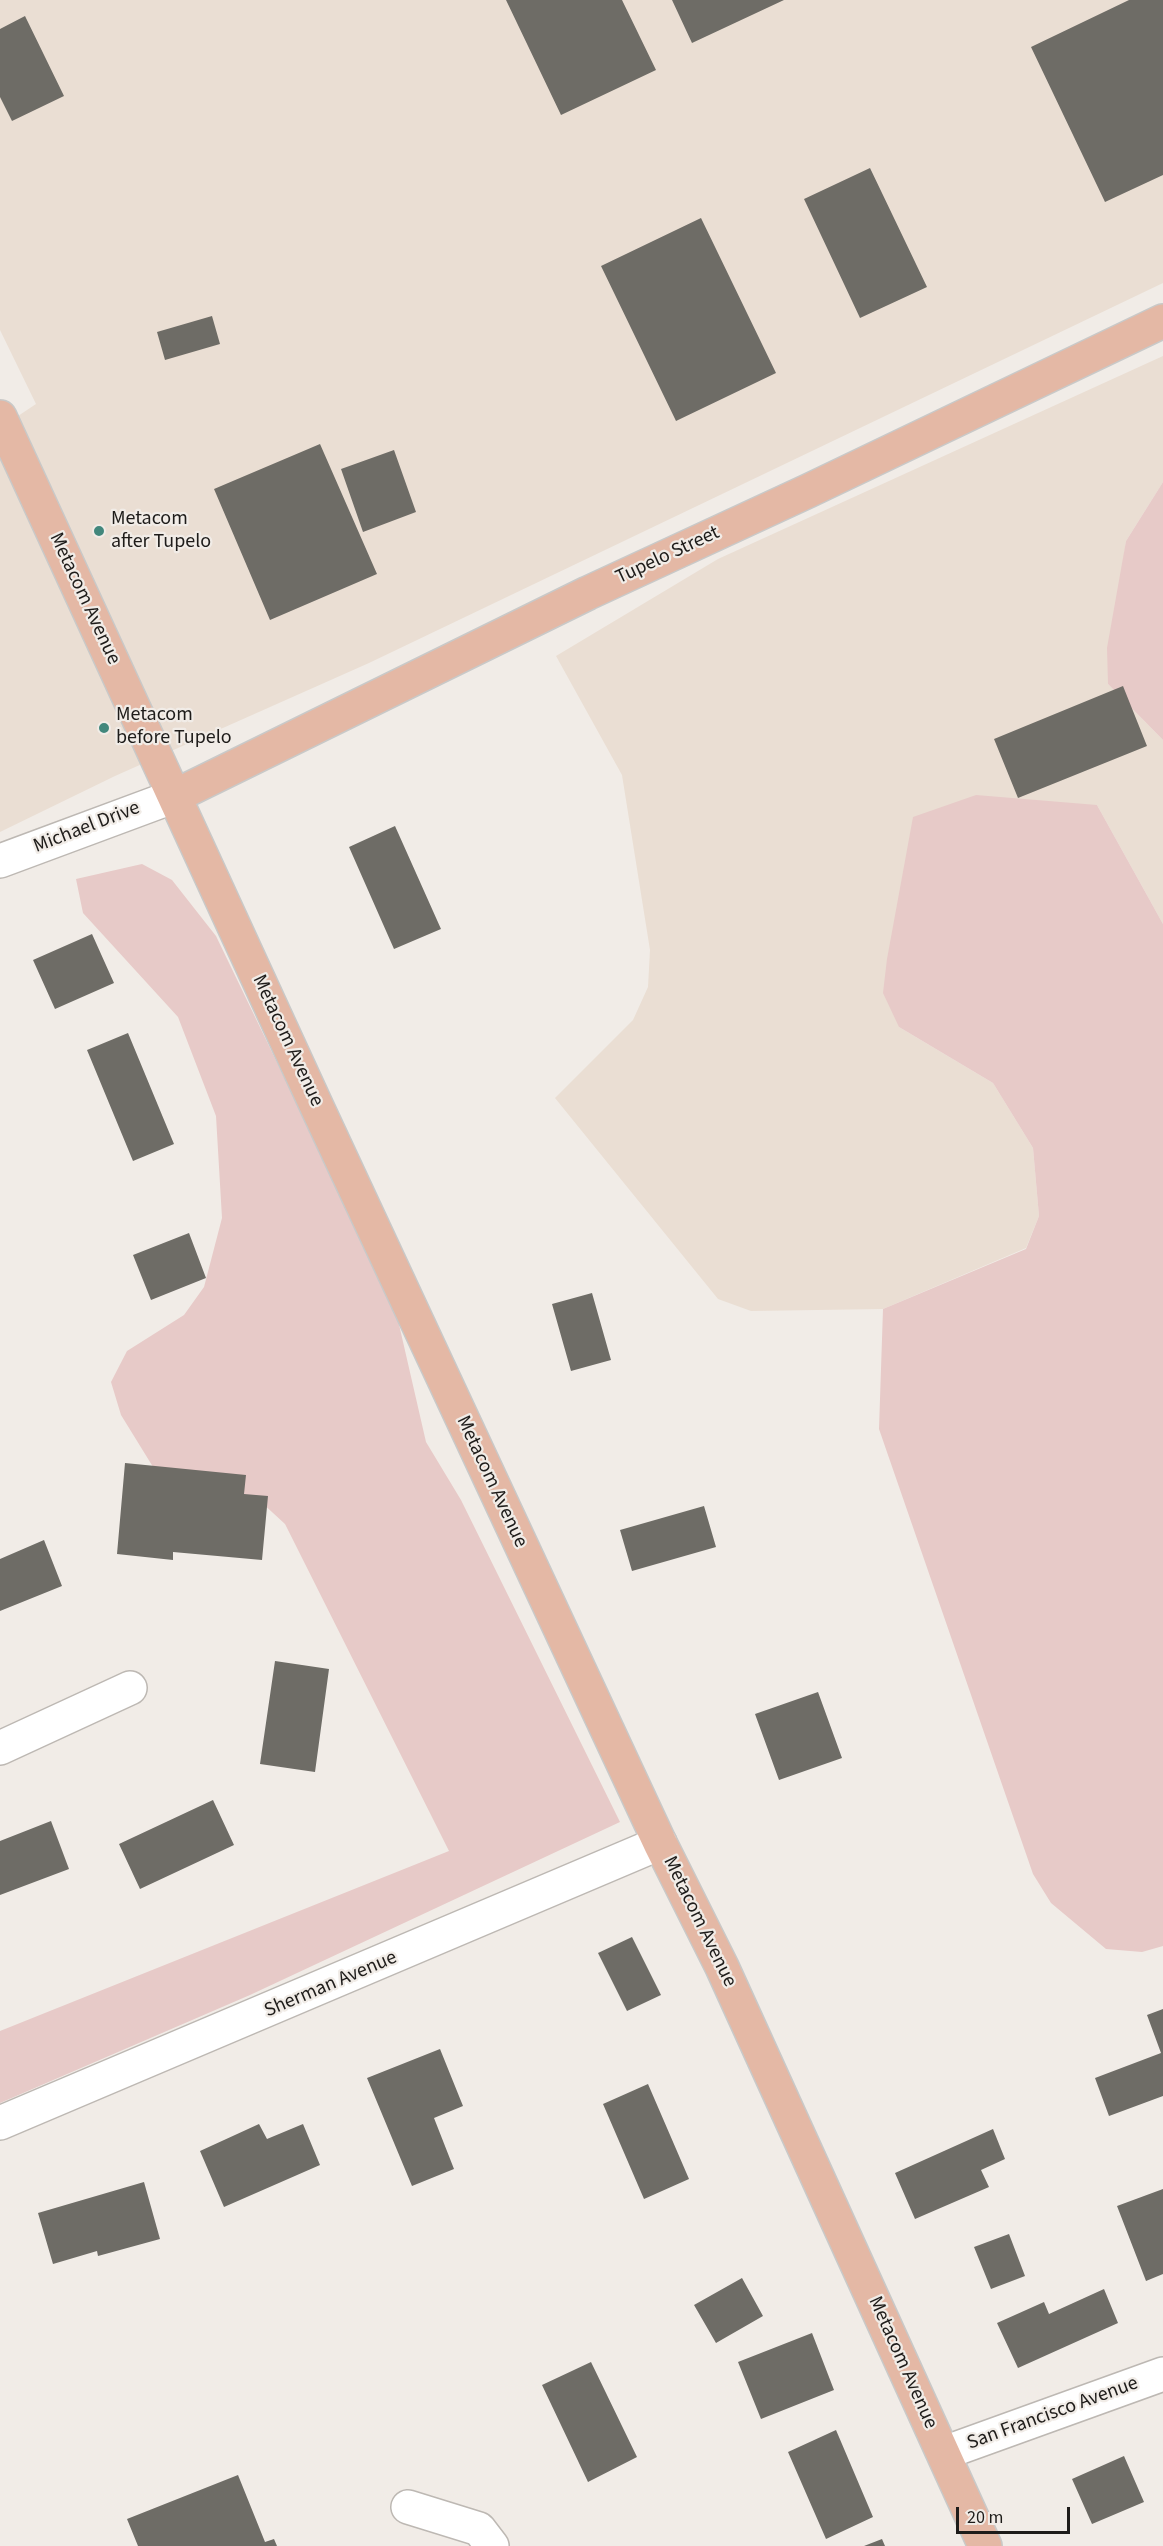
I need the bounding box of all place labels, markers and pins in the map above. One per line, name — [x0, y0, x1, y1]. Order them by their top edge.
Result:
place label: Metacom after Tupelo — [111, 508, 211, 555]
marker: Metacom after Tupelo — [92, 524, 106, 538]
place label: Metacom before Tupelo — [116, 704, 232, 751]
marker: Metacom before Tupelo — [97, 721, 111, 735]

